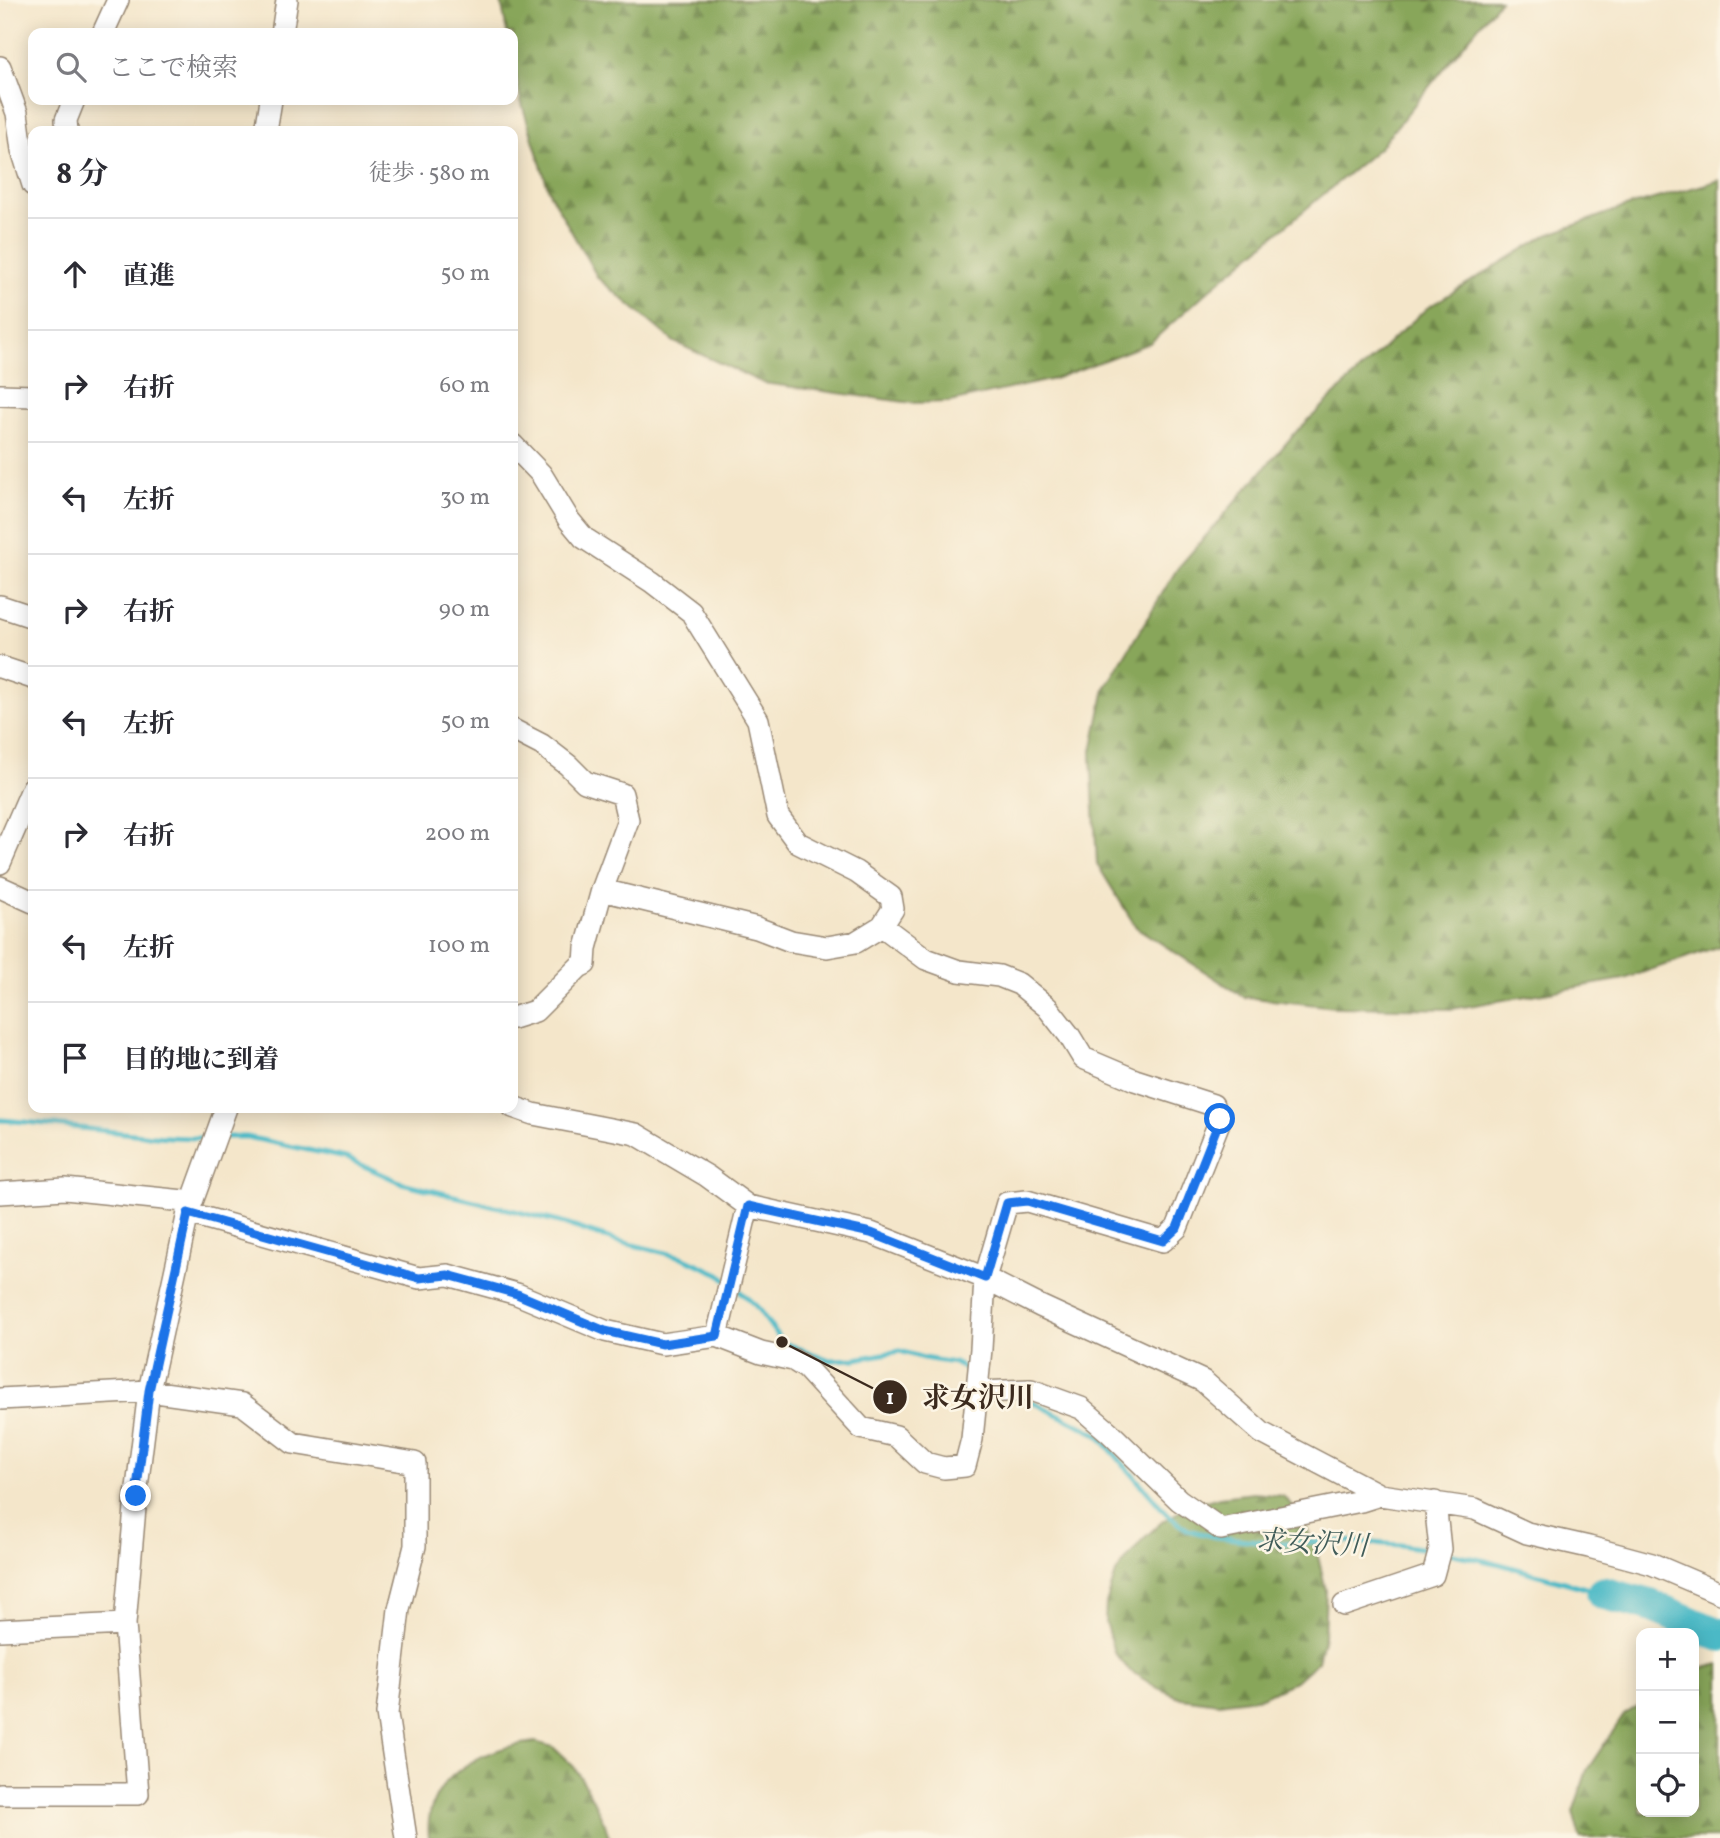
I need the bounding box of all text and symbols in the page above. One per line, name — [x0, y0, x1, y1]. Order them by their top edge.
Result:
search box — [28, 28, 518, 105]
icon: search — [52, 48, 90, 86]
text: ここで検索 — [108, 51, 238, 87]
text: 8 分 — [56, 154, 108, 196]
text: 徒歩 · 580 m — [369, 158, 490, 190]
icon: ahead — [56, 255, 94, 293]
text: 50 m — [441, 258, 490, 290]
text: 直進 — [123, 259, 175, 295]
icon: right — [56, 367, 94, 405]
text: 60 m — [440, 370, 490, 402]
text: 右折 — [123, 371, 175, 407]
icon: left — [56, 479, 94, 517]
text: 30 m — [440, 482, 490, 514]
text: 左折 — [123, 483, 175, 519]
icon: right — [56, 591, 94, 629]
text: 90 m — [439, 594, 490, 626]
text: 右折 — [123, 595, 175, 631]
icon: left — [56, 703, 94, 741]
text: 50 m — [441, 706, 490, 738]
text: 左折 — [123, 707, 175, 743]
icon: right — [56, 815, 94, 853]
text: 200 m — [425, 818, 490, 850]
text: 右折 — [123, 819, 175, 855]
icon: left — [56, 927, 94, 965]
text: 100 m — [428, 930, 490, 962]
text: 左折 — [123, 931, 175, 967]
icon: arrive — [56, 1039, 94, 1077]
text: 目的地に到着 — [123, 1043, 279, 1079]
route start — [1204, 1103, 1235, 1134]
callout: 求女沢川 — [873, 1372, 1048, 1421]
text: 求女沢川 — [922, 1380, 1034, 1419]
text: 1 — [886, 1384, 894, 1413]
route end — [120, 1480, 151, 1511]
water label: 求女沢川 — [1255, 1522, 1372, 1567]
map controls — [1636, 1628, 1699, 1817]
button: + — [1636, 1628, 1699, 1691]
button: − — [1636, 1691, 1699, 1754]
button: locate — [1636, 1754, 1699, 1817]

